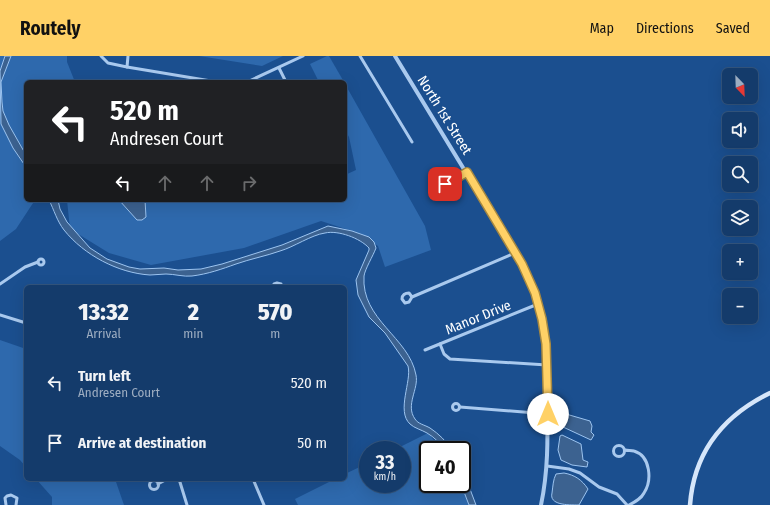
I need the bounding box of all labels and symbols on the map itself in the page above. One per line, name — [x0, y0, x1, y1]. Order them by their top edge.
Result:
north arrow — [722, 68, 758, 104]
street label: North 1st Street — [414, 73, 476, 158]
pin — [428, 167, 462, 201]
street label: Manor Drive — [443, 297, 514, 338]
position arrow — [527, 393, 569, 435]
speed limit sign: 40 — [419, 441, 471, 493]

